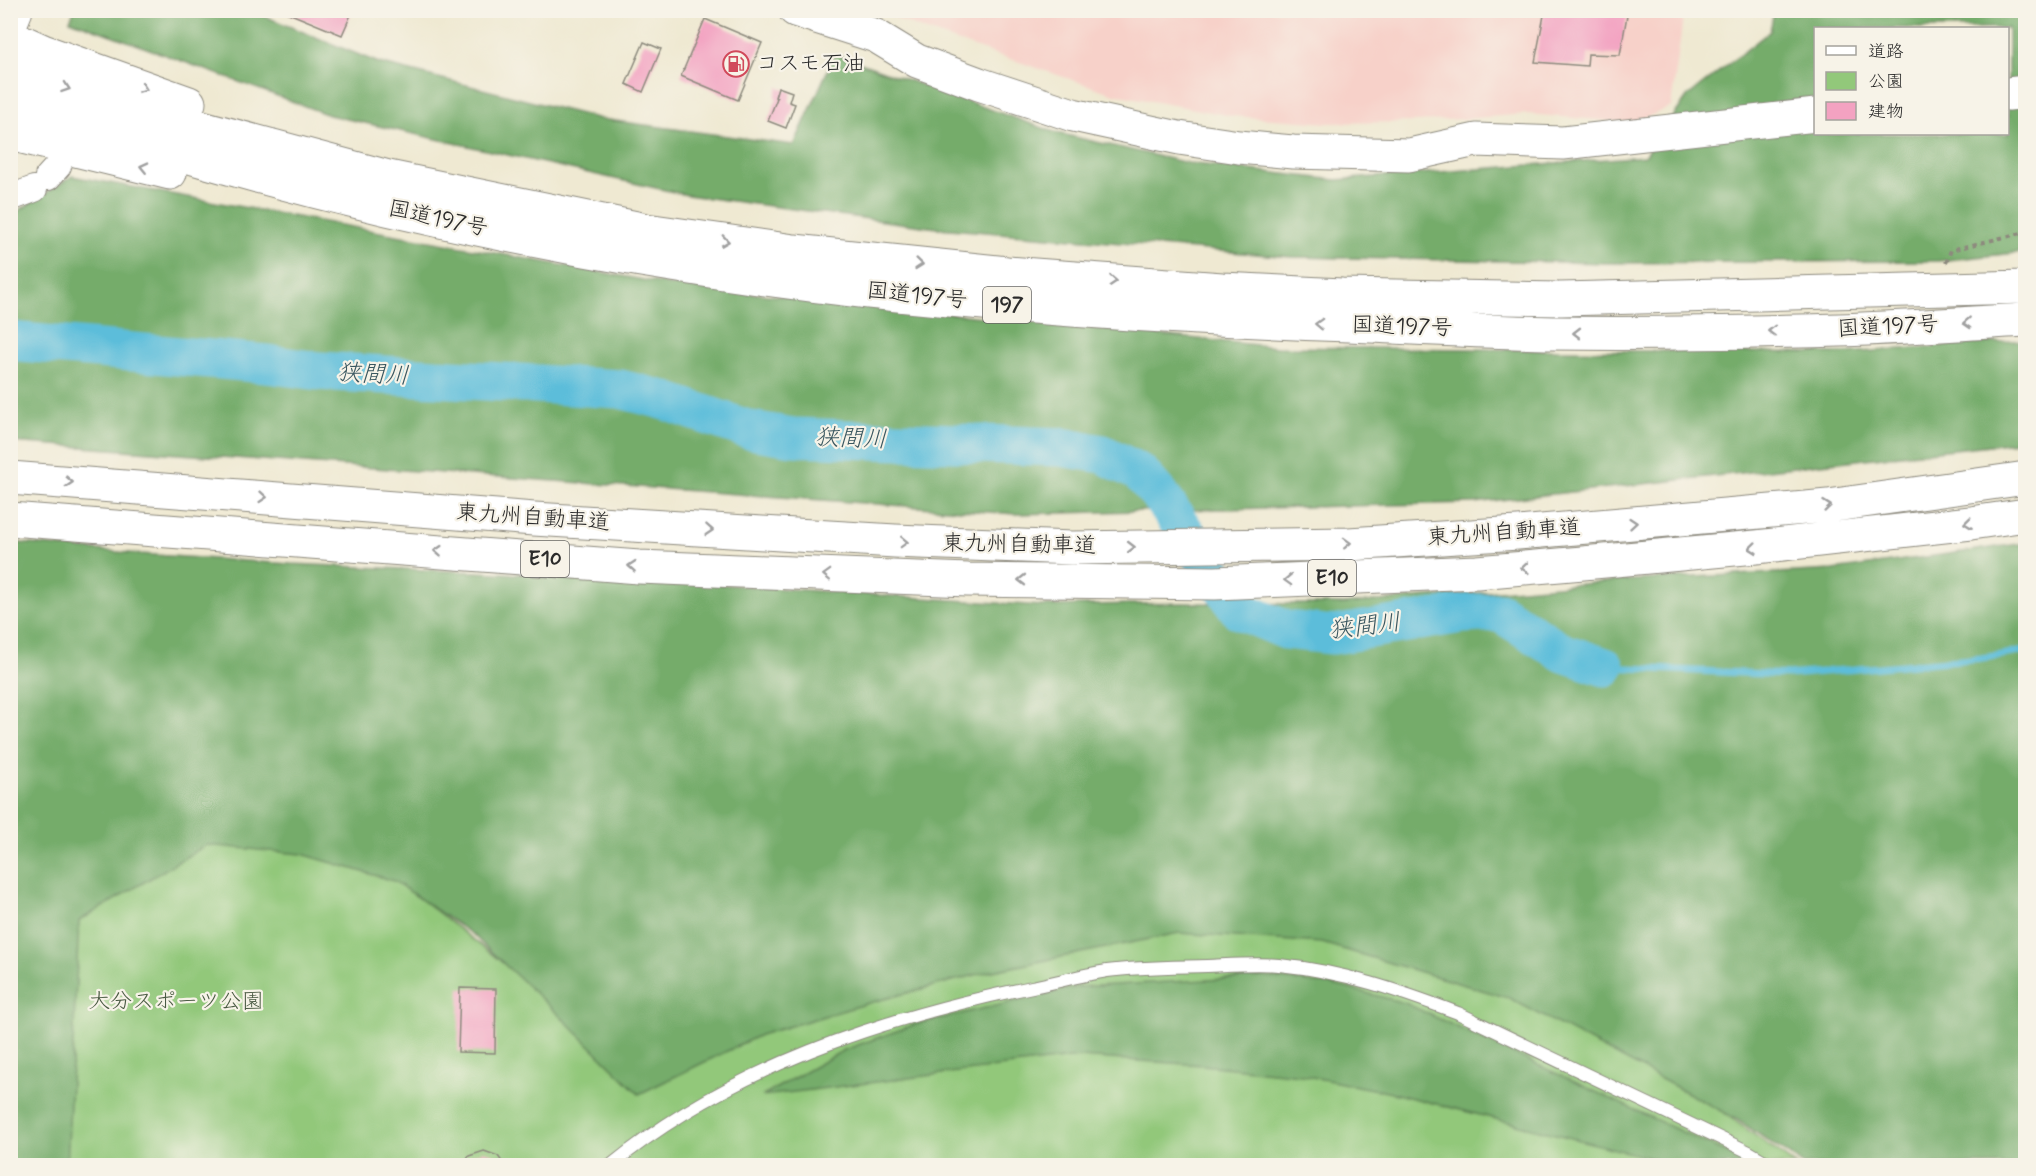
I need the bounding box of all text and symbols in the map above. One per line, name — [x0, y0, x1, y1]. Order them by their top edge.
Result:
legend — [1814, 27, 2009, 135]
text: 道路 — [1868, 40, 1904, 64]
fuel station icon: コスモ石油 — [721, 49, 751, 79]
place label: コスモ石油 — [756, 50, 865, 78]
text: 公園 — [1868, 70, 1904, 94]
one-way arrow — [60, 80, 71, 93]
one-way arrow — [138, 80, 148, 93]
text: 建物 — [1868, 100, 1904, 124]
one-way arrow — [139, 161, 149, 174]
street label: 国道197号 — [386, 195, 490, 243]
one-way arrow — [721, 235, 730, 247]
one-way arrow — [914, 257, 924, 269]
one-way arrow — [1109, 274, 1118, 287]
street label: 国道197号 — [865, 277, 969, 315]
road number: 197 — [983, 287, 1031, 323]
street label: 国道197号 — [1837, 310, 1939, 344]
street label: 国道197号 — [1351, 311, 1453, 343]
one-way arrow — [1963, 316, 1972, 329]
one-way arrow — [1315, 318, 1324, 330]
one-way arrow — [1768, 325, 1777, 337]
one-way arrow — [1573, 326, 1582, 339]
water label: 狭間川 — [336, 358, 410, 392]
water label: 狭間川 — [814, 422, 888, 456]
one-way arrow — [64, 476, 73, 489]
one-way arrow — [259, 491, 268, 504]
street label: 東九州自動車道 — [455, 499, 611, 537]
one-way arrow — [1822, 500, 1831, 513]
street label: 東九州自動車道 — [1426, 514, 1582, 552]
one-way arrow — [1963, 516, 1972, 529]
one-way arrow — [1628, 517, 1637, 530]
one-way arrow — [705, 523, 714, 536]
street label: 東九州自動車道 — [942, 530, 1096, 560]
one-way arrow — [899, 535, 908, 548]
one-way arrow — [1342, 537, 1351, 550]
road number: E10 — [521, 541, 569, 577]
one-way arrow — [1126, 541, 1135, 553]
one-way arrow — [1748, 541, 1758, 554]
one-way arrow — [433, 545, 442, 558]
one-way arrow — [628, 560, 637, 573]
road number: E10 — [1308, 560, 1356, 596]
one-way arrow — [1520, 561, 1529, 574]
one-way arrow — [822, 569, 831, 582]
one-way arrow — [1017, 574, 1026, 587]
one-way arrow — [1284, 574, 1293, 587]
water label: 狭間川 — [1327, 607, 1403, 647]
park label: 大分スポーツ公園 — [88, 988, 264, 1016]

